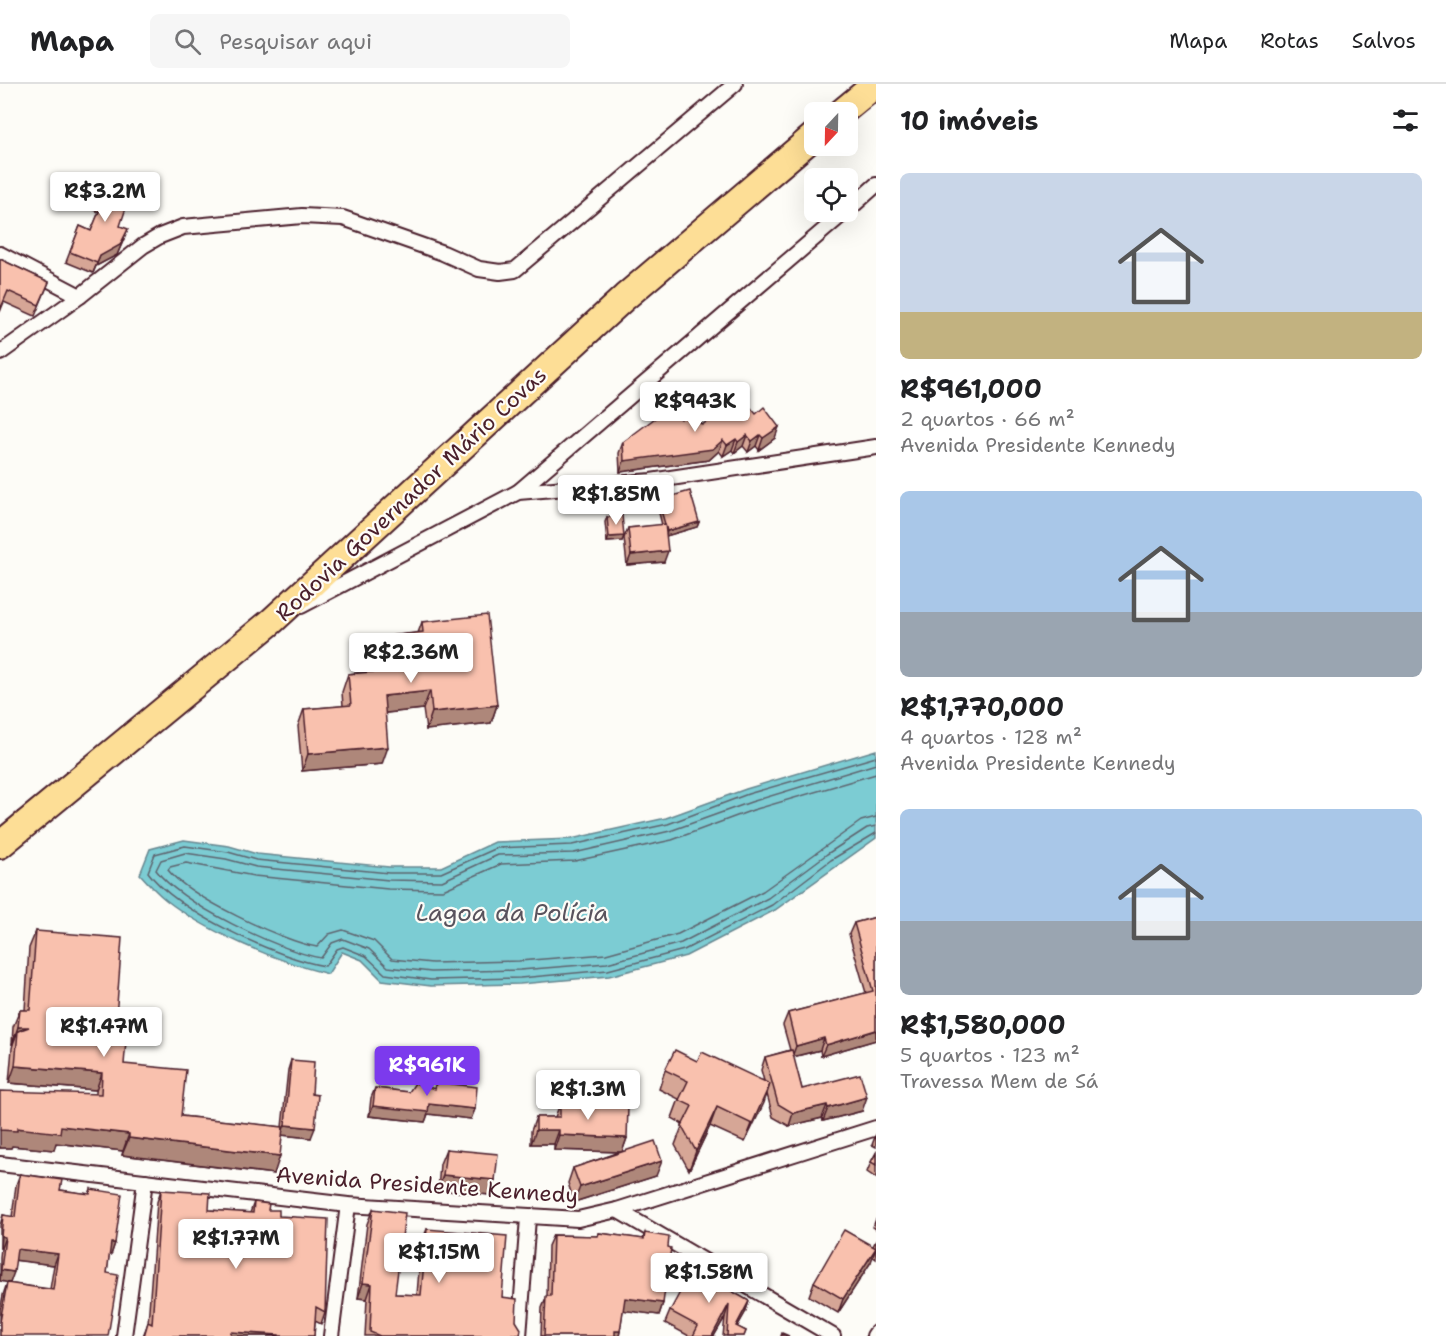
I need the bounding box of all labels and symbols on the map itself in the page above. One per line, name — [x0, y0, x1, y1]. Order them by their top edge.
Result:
north arrow — [804, 102, 858, 156]
pin: R$3.2M — [56, 172, 154, 223]
street label: Rodovia Governador Mário Covas — [269, 360, 553, 628]
pin: R$943K — [646, 382, 744, 433]
pin: R$1.85M — [561, 475, 671, 526]
pin: R$2.36M — [356, 633, 466, 684]
water label: Lagoa da Polícia — [415, 897, 609, 929]
pin: R$1.47M — [49, 1007, 159, 1058]
pin: R$961K — [378, 1046, 476, 1097]
pin: R$1.3M — [539, 1070, 637, 1121]
street label: Avenida Presidente Kennedy — [275, 1160, 579, 1210]
pin: R$1.77M — [181, 1219, 291, 1270]
pin: R$1.15M — [384, 1233, 494, 1284]
pin: R$1.58M — [654, 1253, 764, 1304]

